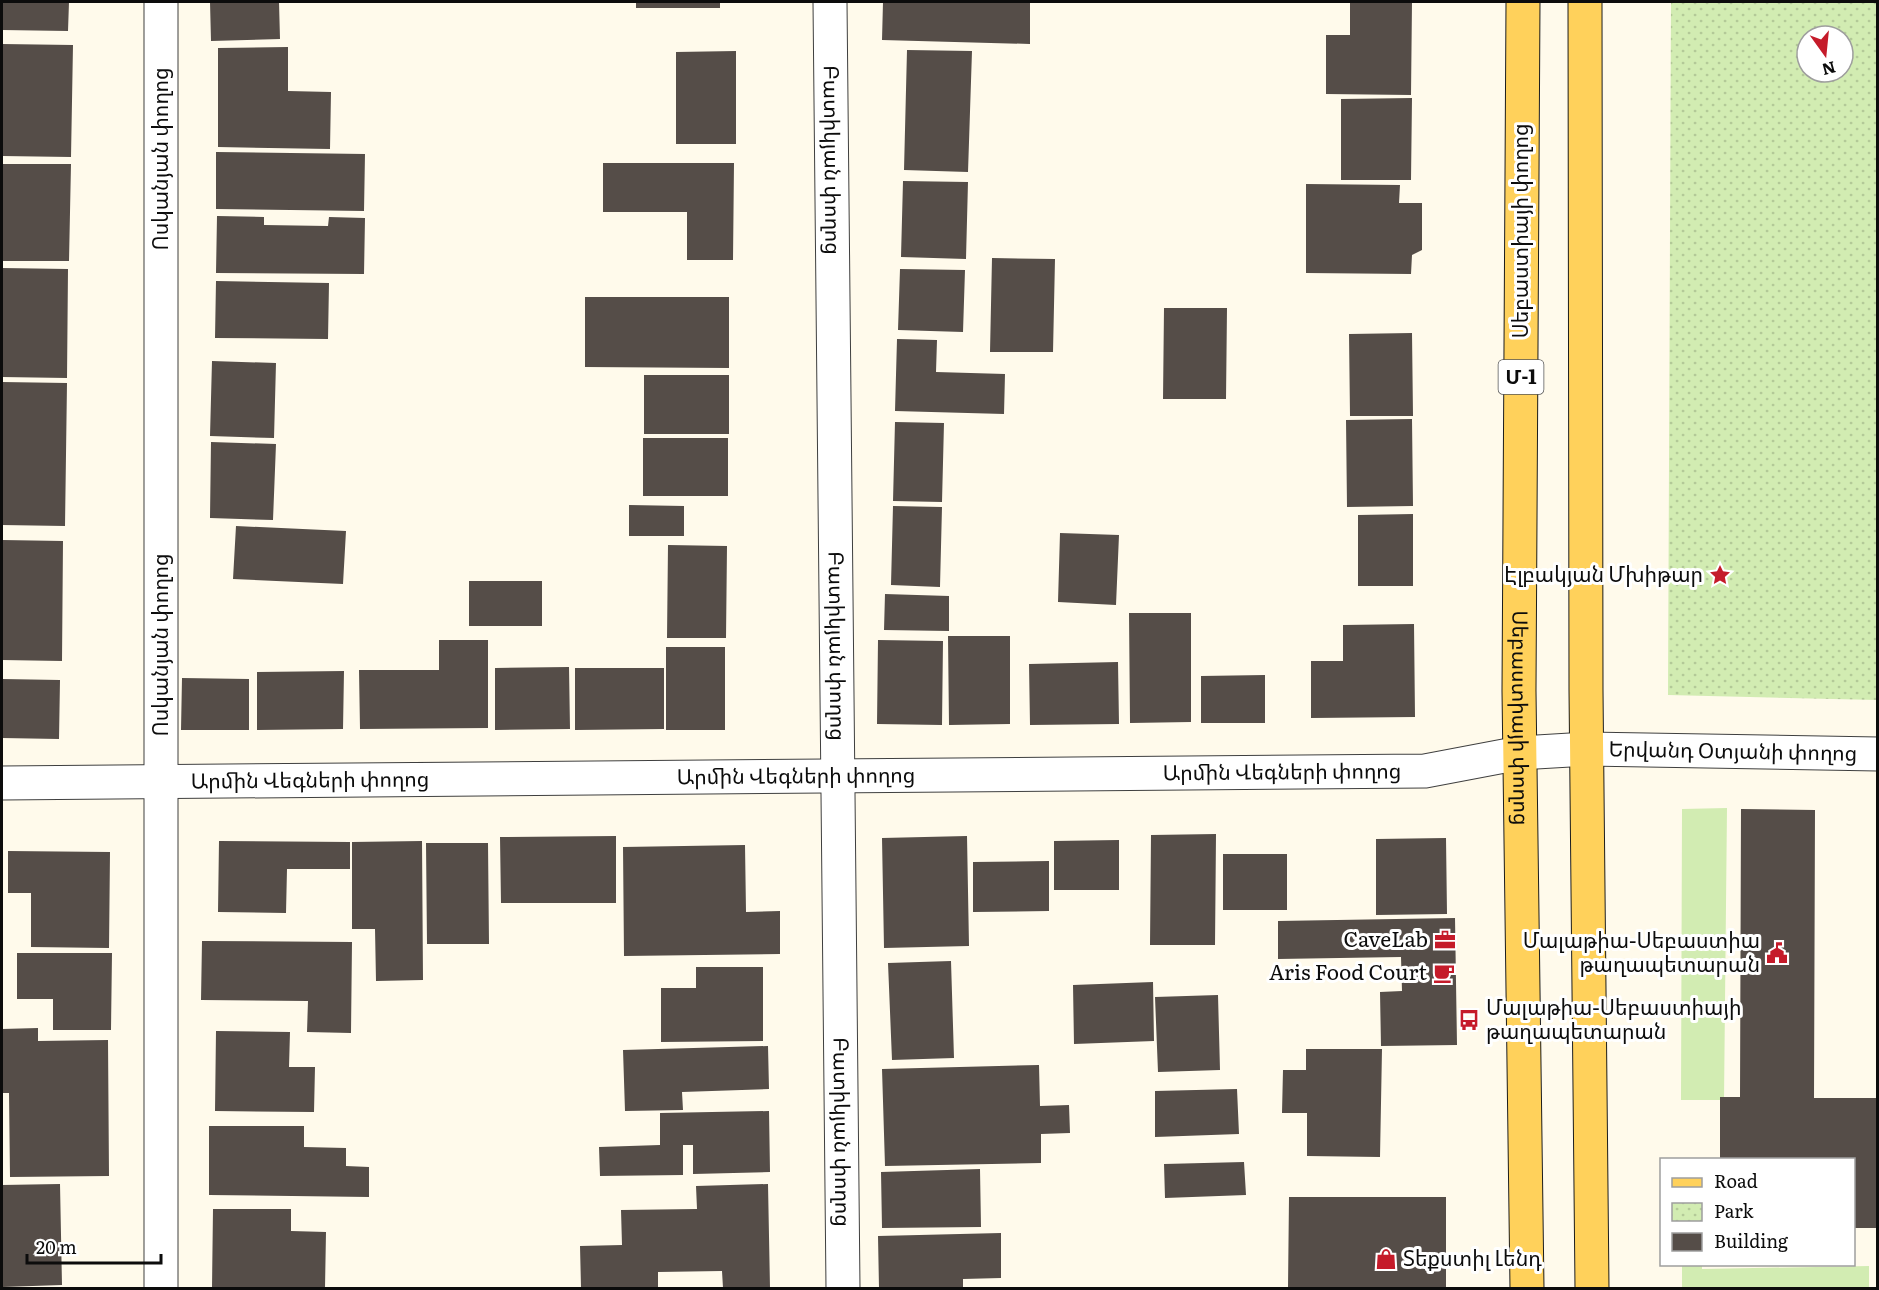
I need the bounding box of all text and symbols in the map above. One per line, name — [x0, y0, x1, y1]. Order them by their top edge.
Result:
north arrow — [1795, 24, 1855, 84]
text: N — [1820, 56, 1839, 83]
street label: Բատիկյան փողոց — [818, 65, 851, 255]
street label: Ոսկանյան փողոց — [143, 67, 174, 251]
street label: Սեբաստիայի փողոց — [1503, 123, 1534, 339]
road number: Մ-1 — [1498, 360, 1544, 394]
street label: Բատիկյան փողոց — [823, 551, 855, 741]
street label: Ոսկանյան փողոց — [143, 553, 174, 737]
place label: Էլբակյան Մխիթար — [1504, 557, 1703, 588]
place icon: Էլբակյան Մխիթար — [1708, 563, 1732, 587]
street label: Սեբաստիայի փողոց — [1506, 610, 1539, 826]
street label: Երվանդ Օտյանի փողոց — [1608, 731, 1858, 767]
street label: Արմին Վեգների փողոց — [1163, 753, 1401, 786]
street label: Արմին Վեգների փողոց — [677, 757, 915, 790]
street label: Արմին Վեգների փողոց — [191, 761, 429, 794]
place label: CaveLab — [1343, 922, 1428, 953]
place label: Մալաթիա-Սեբաստիա թաղապետարան — [1523, 923, 1760, 978]
office icon: CaveLab — [1433, 928, 1457, 952]
public building icon: Մալաթիա-Սեբաստիա թաղապետարան — [1765, 941, 1789, 965]
place label: Aris Food Court — [1269, 955, 1428, 986]
cafe icon: Aris Food Court — [1432, 961, 1456, 985]
place label: Մալաթիա-Սեբաստիայի թաղապետարան — [1486, 990, 1741, 1045]
bus stop icon: Մալաթիա-Սեբաստիայի թաղապետարան — [1457, 1008, 1481, 1032]
street label: Բատիկյան փողոց — [827, 1037, 860, 1227]
legend — [1660, 1158, 1855, 1266]
text: Road — [1714, 1167, 1758, 1194]
text: Park — [1714, 1197, 1755, 1224]
scale bar — [27, 1227, 160, 1265]
text: Building — [1714, 1227, 1789, 1254]
text: 20 m — [36, 1233, 77, 1260]
place label: Տեքստիլ Լենդ — [1403, 1241, 1542, 1272]
shop icon: Տեքստիլ Լենդ — [1374, 1247, 1398, 1271]

